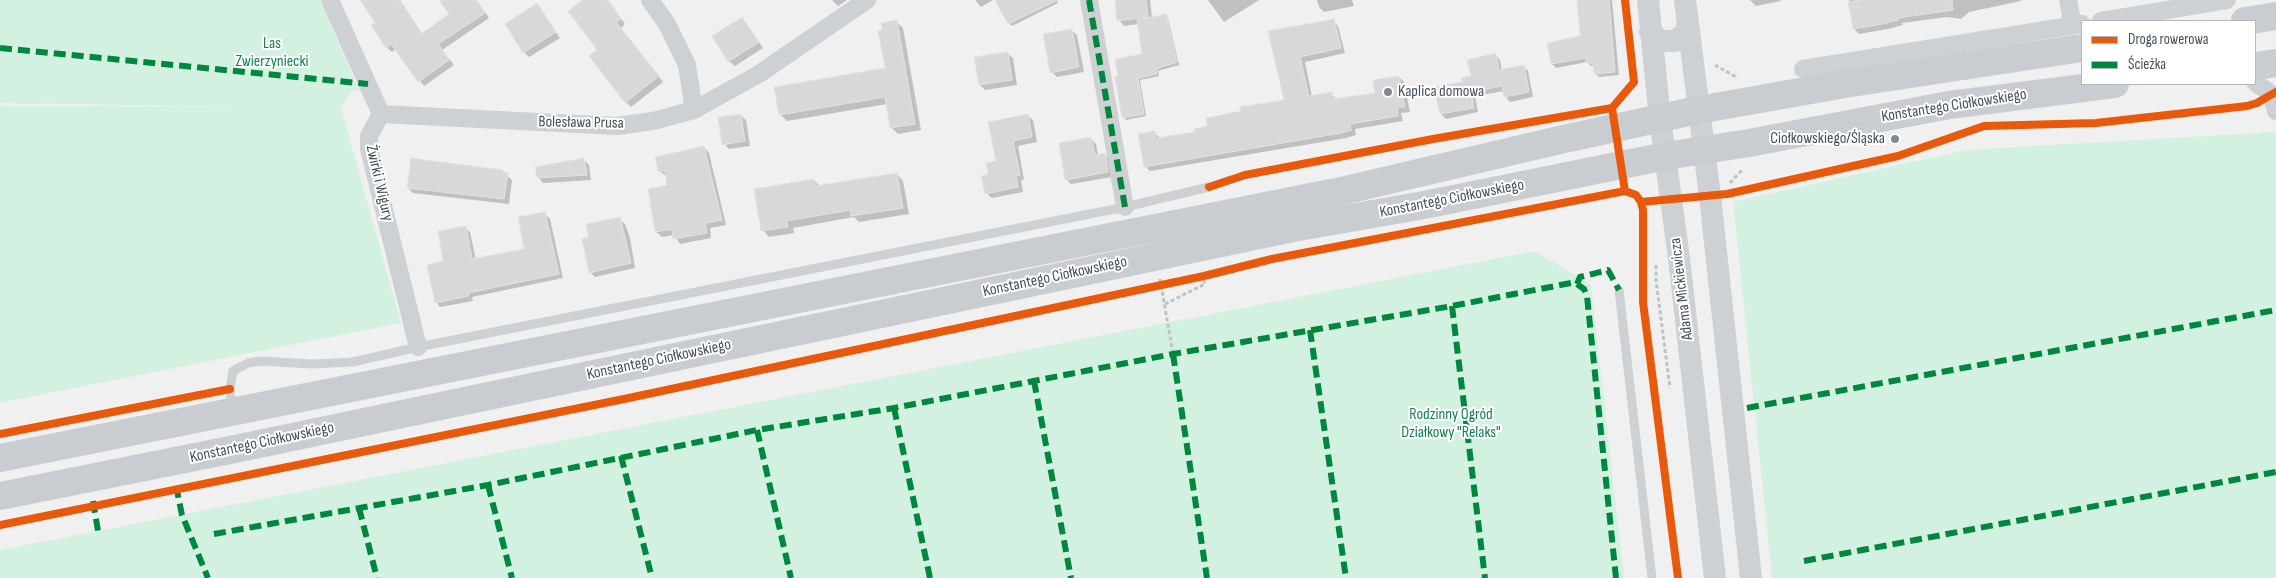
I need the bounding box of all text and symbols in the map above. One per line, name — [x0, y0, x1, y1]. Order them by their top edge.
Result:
legend — [2081, 20, 2256, 85]
text: Droga rowerowa — [2128, 30, 2208, 49]
park label: Las Zwierzyniecki — [235, 34, 309, 72]
text: Ścieżka — [2128, 55, 2166, 74]
place label: Kaplica domowa — [1398, 82, 1484, 102]
street label: Konstantego Ciołkowskiego — [1880, 85, 2028, 127]
marker: Kaplica domowa — [1382, 86, 1394, 98]
street label: Bolesława Prusa — [538, 113, 624, 133]
place label: Ciołkowskiego/Śląska — [1770, 129, 1885, 149]
marker: Ciołkowskiego/Śląska — [1889, 133, 1901, 145]
street label: Żwirki i Wigury — [361, 143, 397, 223]
street label: Konstantego Ciołkowskiego — [1378, 176, 1526, 222]
street label: Adama Mickiewicza — [1666, 237, 1698, 341]
street label: Konstantego Ciołkowskiego — [981, 252, 1129, 302]
street label: Konstantego Ciołkowskiego — [585, 335, 733, 385]
park label: Rodzinny Ogród Działkowy "Relaks" — [1401, 405, 1501, 443]
street label: Konstantego Ciołkowskiego — [188, 418, 336, 468]

